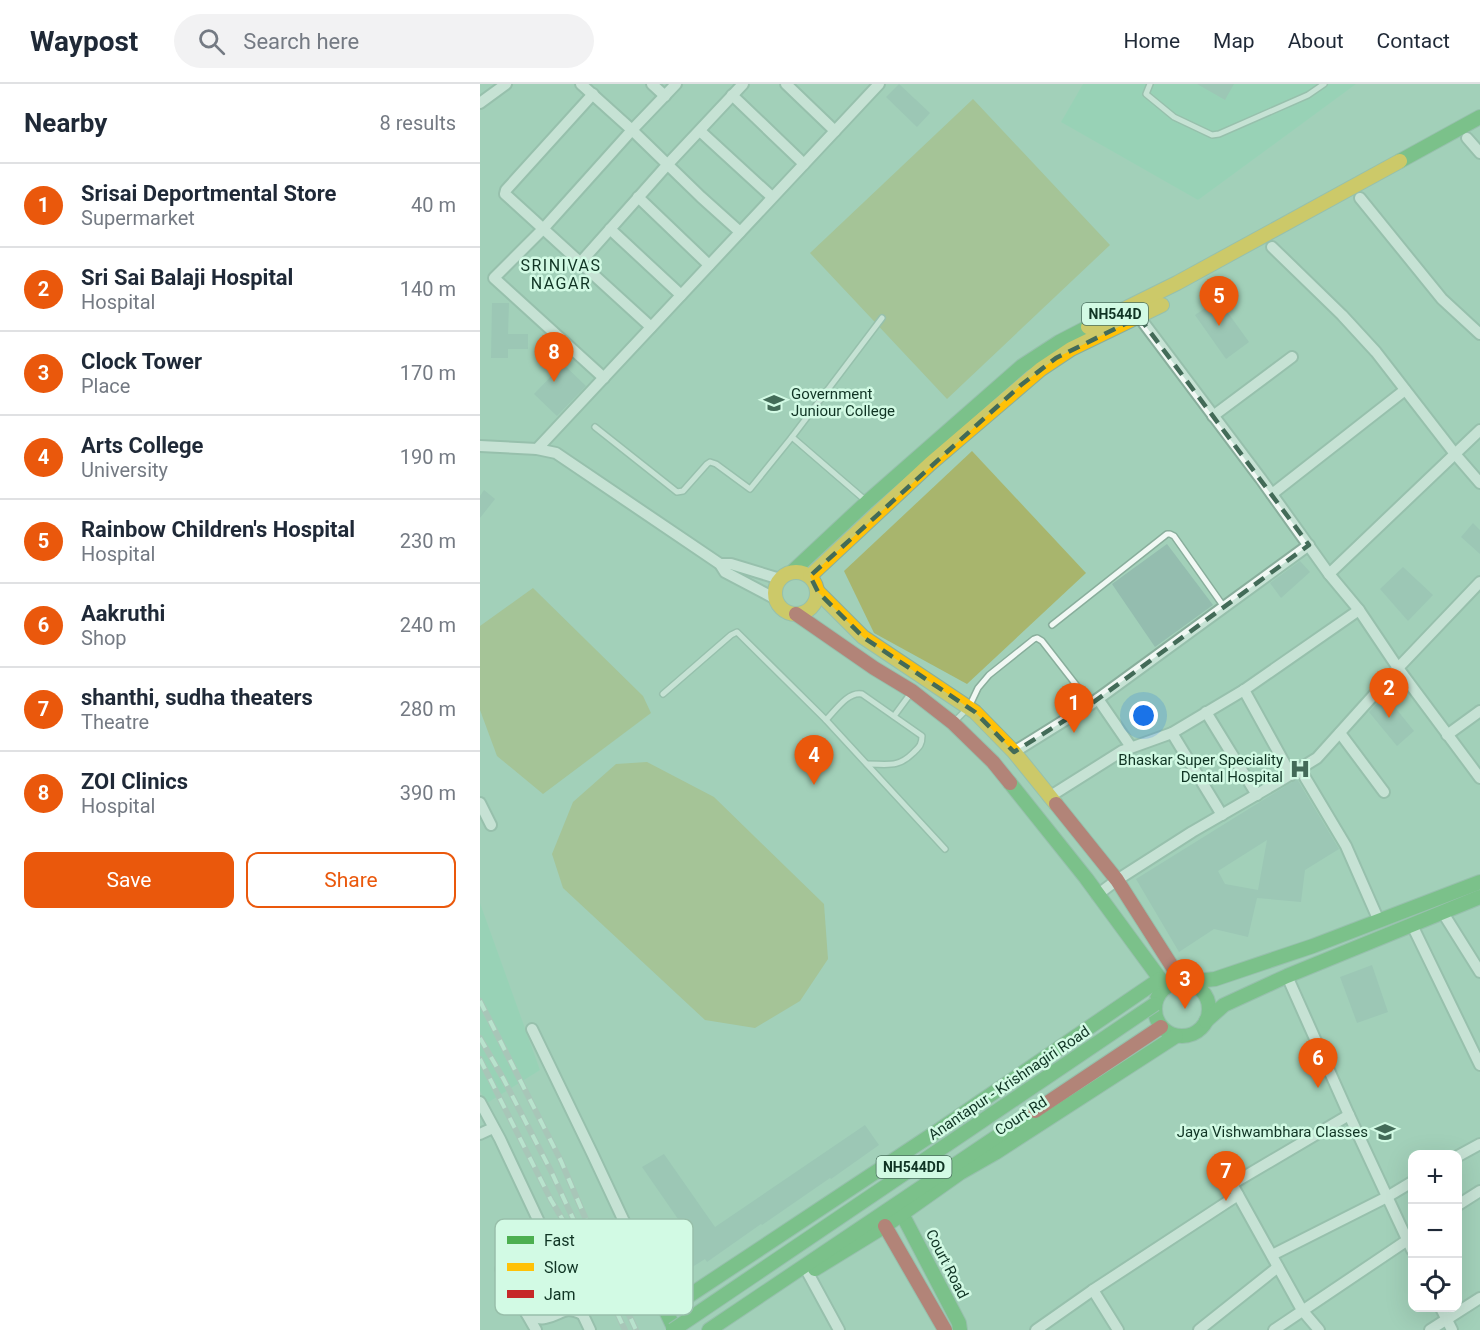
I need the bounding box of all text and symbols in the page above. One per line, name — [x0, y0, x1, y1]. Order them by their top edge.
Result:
search box — [174, 14, 594, 68]
text: Waypost — [30, 25, 138, 58]
icon: search — [195, 25, 228, 58]
text: Search here — [243, 29, 359, 54]
text: Home — [1124, 29, 1180, 53]
text: Map — [1213, 29, 1255, 53]
text: About — [1288, 29, 1344, 53]
text: Contact — [1377, 29, 1450, 53]
text: Nearby — [24, 108, 107, 138]
text: 8 results — [380, 111, 456, 135]
text: Srisai Deportmental Store — [81, 181, 336, 206]
text: 1 — [38, 193, 49, 217]
text: 40 m — [411, 193, 456, 217]
text: Supermarket — [81, 206, 195, 230]
district label: SRINIVAS NAGAR — [520, 256, 602, 293]
text: Sri Sai Balaji Hospital — [81, 265, 293, 290]
pin: 5 — [1200, 276, 1238, 326]
text: 2 — [38, 277, 49, 301]
text: 140 m — [400, 277, 456, 301]
text: Hospital — [81, 290, 155, 314]
road number: NH544D — [1082, 303, 1148, 325]
pin: 8 — [534, 332, 574, 382]
text: Clock Tower — [81, 349, 202, 374]
text: 3 — [38, 361, 49, 385]
text: 170 m — [400, 361, 456, 385]
text: Place — [81, 374, 130, 398]
place label: Government Juniour College — [791, 385, 895, 420]
school or university icon: Government Juniour College — [762, 391, 786, 415]
text: Arts College — [81, 433, 203, 458]
text: 4 — [38, 445, 49, 469]
text: 190 m — [400, 445, 456, 469]
text: University — [81, 458, 168, 482]
text: Rainbow Children's Hospital — [81, 517, 355, 542]
text: 5 — [38, 529, 49, 553]
text: 230 m — [400, 529, 456, 553]
text: Hospital — [81, 542, 155, 566]
text: Aakruthi — [81, 601, 165, 626]
text: 6 — [38, 613, 49, 637]
text: 240 m — [400, 613, 456, 637]
text: Shop — [81, 626, 127, 650]
pin: 2 — [1370, 668, 1408, 718]
pin: 1 — [1054, 684, 1094, 733]
text: shanthi, sudha theaters — [81, 685, 313, 710]
text: 7 — [38, 697, 49, 721]
text: 280 m — [400, 697, 456, 721]
your location — [1129, 701, 1158, 730]
text: Theatre — [81, 710, 149, 734]
pin: 4 — [794, 736, 834, 785]
place label: Bhaskar Super Speciality Dental Hospital — [1118, 751, 1283, 786]
hospital icon: Bhaskar Super Speciality Dental Hospital — [1288, 757, 1312, 781]
text: ZOI Clinics — [81, 769, 188, 794]
text: 8 — [38, 781, 49, 805]
text: 390 m — [400, 781, 456, 805]
text: Hospital — [81, 794, 155, 818]
button: Save — [24, 852, 234, 908]
button: Share — [246, 852, 456, 908]
pin: 3 — [1166, 960, 1204, 1009]
street label: Anantapur - Krishnagiri Road — [925, 1022, 1093, 1144]
pin: 6 — [1298, 1038, 1338, 1088]
street label: Court Rd — [992, 1093, 1050, 1139]
school or university icon: Jaya Vishwambhara Classes — [1373, 1120, 1397, 1144]
place label: Jaya Vishwambhara Classes — [1177, 1123, 1368, 1141]
map controls — [1408, 1150, 1462, 1312]
button: + — [1408, 1150, 1462, 1204]
pin: 7 — [1206, 1152, 1246, 1201]
road number: NH544DD — [876, 1156, 952, 1178]
button: − — [1408, 1204, 1462, 1258]
legend — [495, 1219, 693, 1315]
street label: Court Road — [922, 1226, 972, 1302]
text: Fast — [544, 1231, 575, 1250]
text: Slow — [544, 1258, 579, 1277]
button: locate — [1408, 1258, 1462, 1312]
text: Jam — [544, 1285, 576, 1304]

